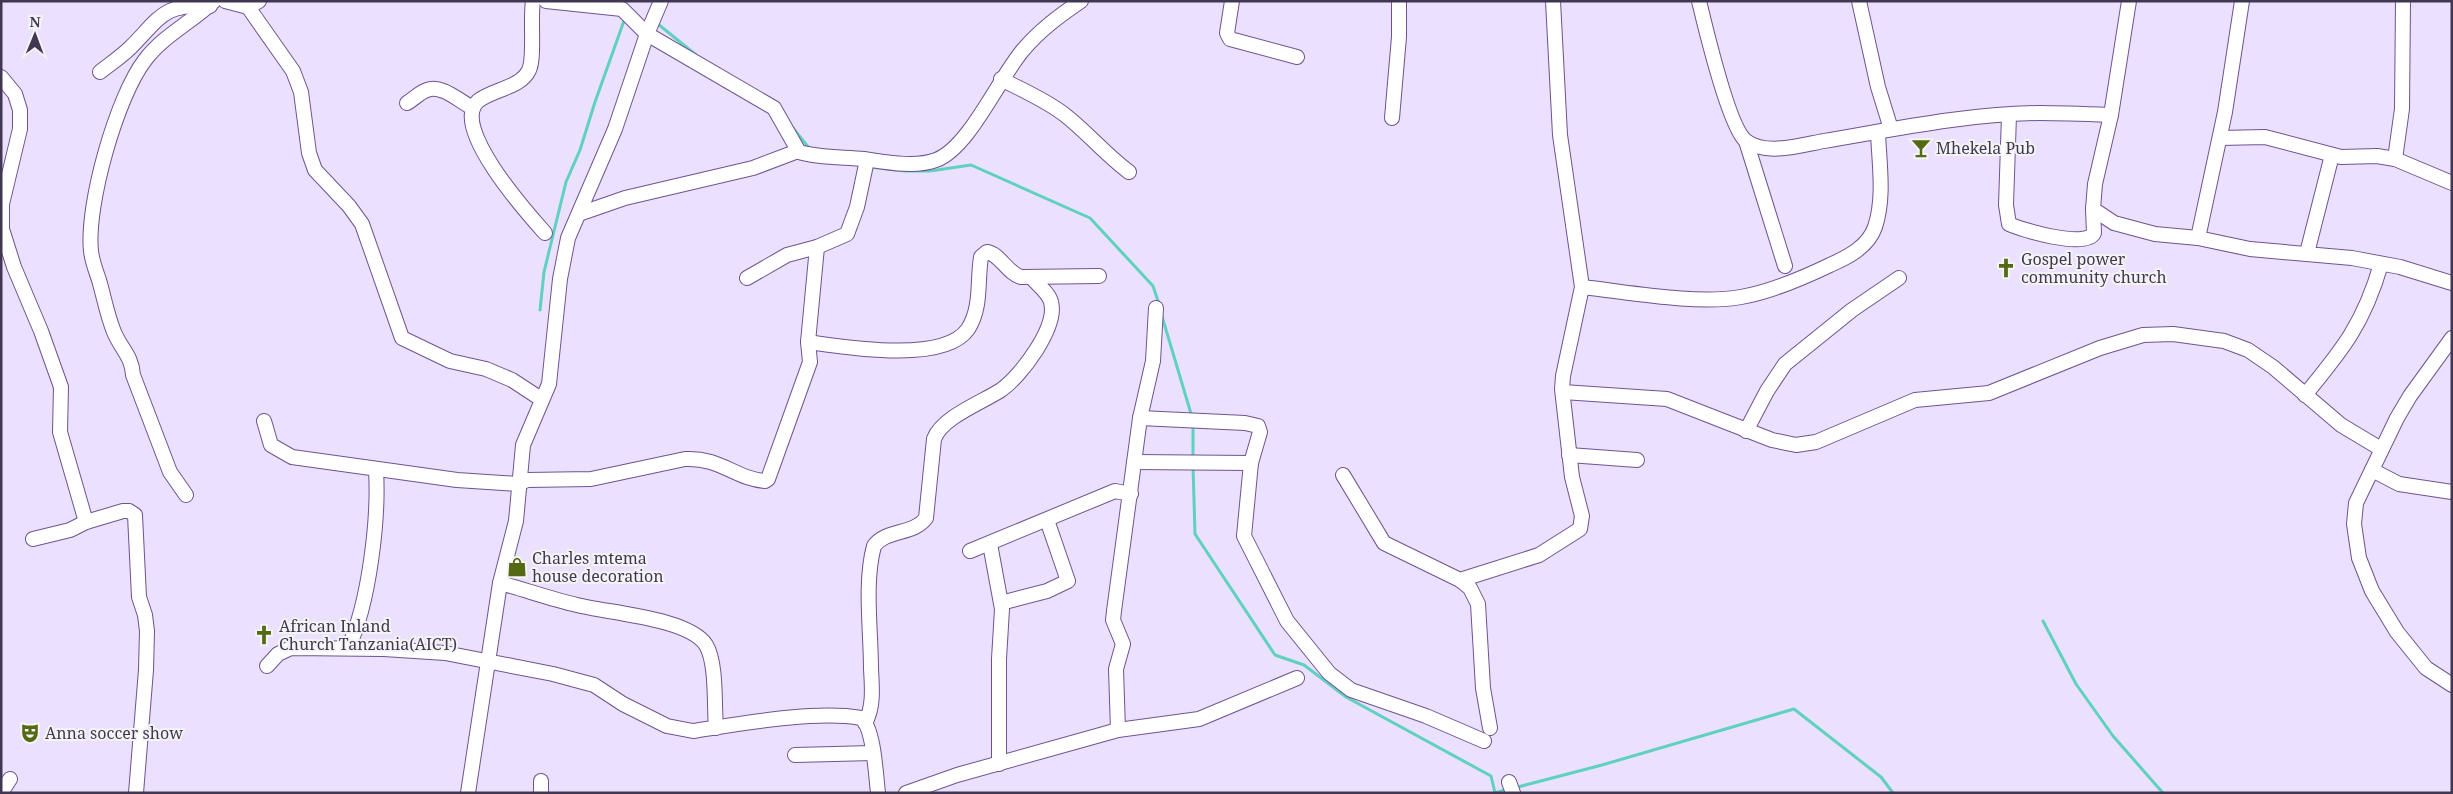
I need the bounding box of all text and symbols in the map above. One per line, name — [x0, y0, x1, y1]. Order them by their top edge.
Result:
north arrow — [10, 10, 60, 60]
text: N — [30, 12, 41, 31]
bar icon: Mhekela Pub — [1910, 137, 1932, 159]
place label: Mhekela Pub — [1936, 137, 2035, 159]
place label: Gospel power community church — [2021, 248, 2167, 288]
church icon: Gospel power community church — [1995, 257, 2017, 279]
place label: Charles mtema house decoration — [532, 547, 664, 587]
shop icon: Charles mtema house decoration — [506, 556, 528, 578]
place label: African Inland Church Tanzania(AICT) — [279, 615, 457, 655]
church icon: African Inland Church Tanzania(AICT) — [253, 624, 275, 646]
theatre icon: Anna soccer show — [19, 722, 41, 744]
place label: Anna soccer show — [45, 722, 183, 744]

